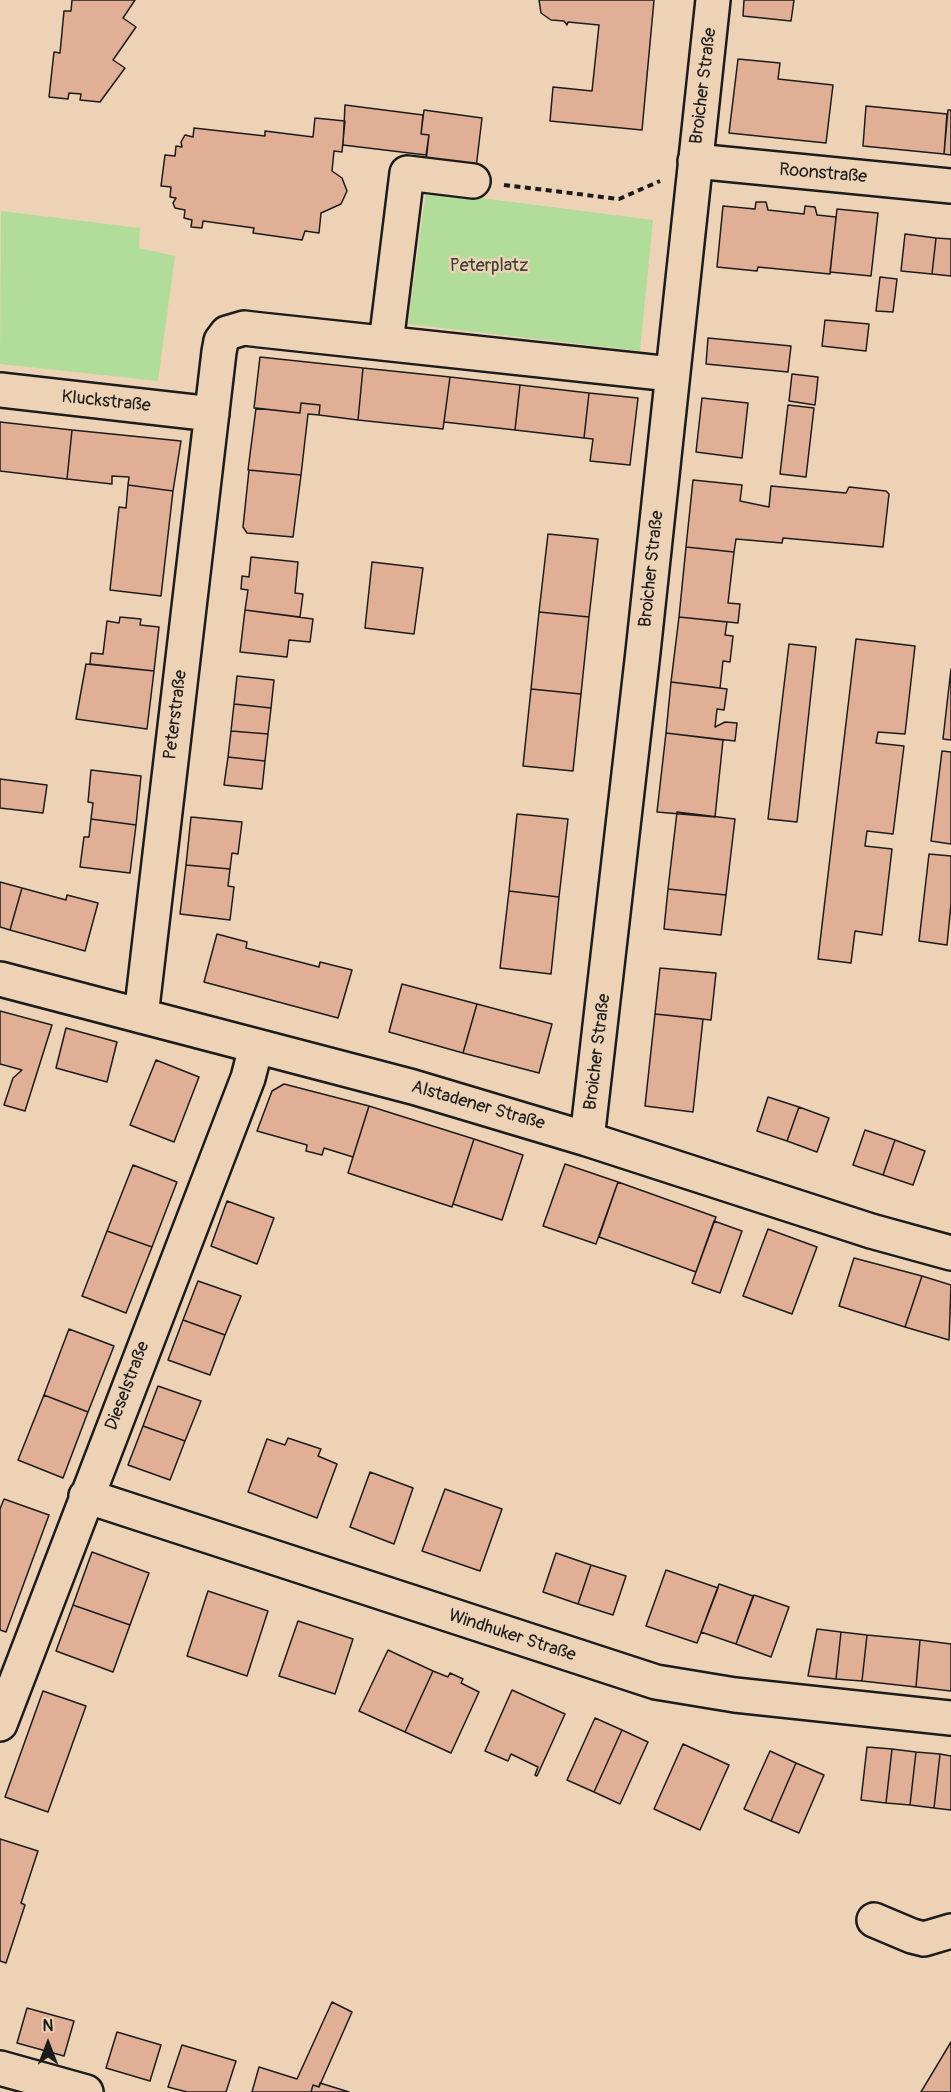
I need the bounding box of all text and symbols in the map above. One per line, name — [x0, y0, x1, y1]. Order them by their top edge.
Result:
street label: Broicher Straße — [686, 27, 722, 145]
street label: Roonstraße — [778, 159, 868, 189]
park label: Peterplatz — [450, 255, 528, 277]
street label: Kluckstraße — [60, 387, 152, 417]
street label: Broicher Straße — [635, 510, 669, 628]
street label: Peterstraße — [160, 669, 192, 761]
street label: Broicher Straße — [580, 993, 616, 1111]
street label: Alstadener Straße — [409, 1077, 547, 1135]
street label: Dieselstraße — [101, 1339, 155, 1433]
street label: Windhuker Straße — [445, 1605, 579, 1667]
north arrow — [18, 2014, 78, 2074]
text: N — [43, 2016, 53, 2036]

